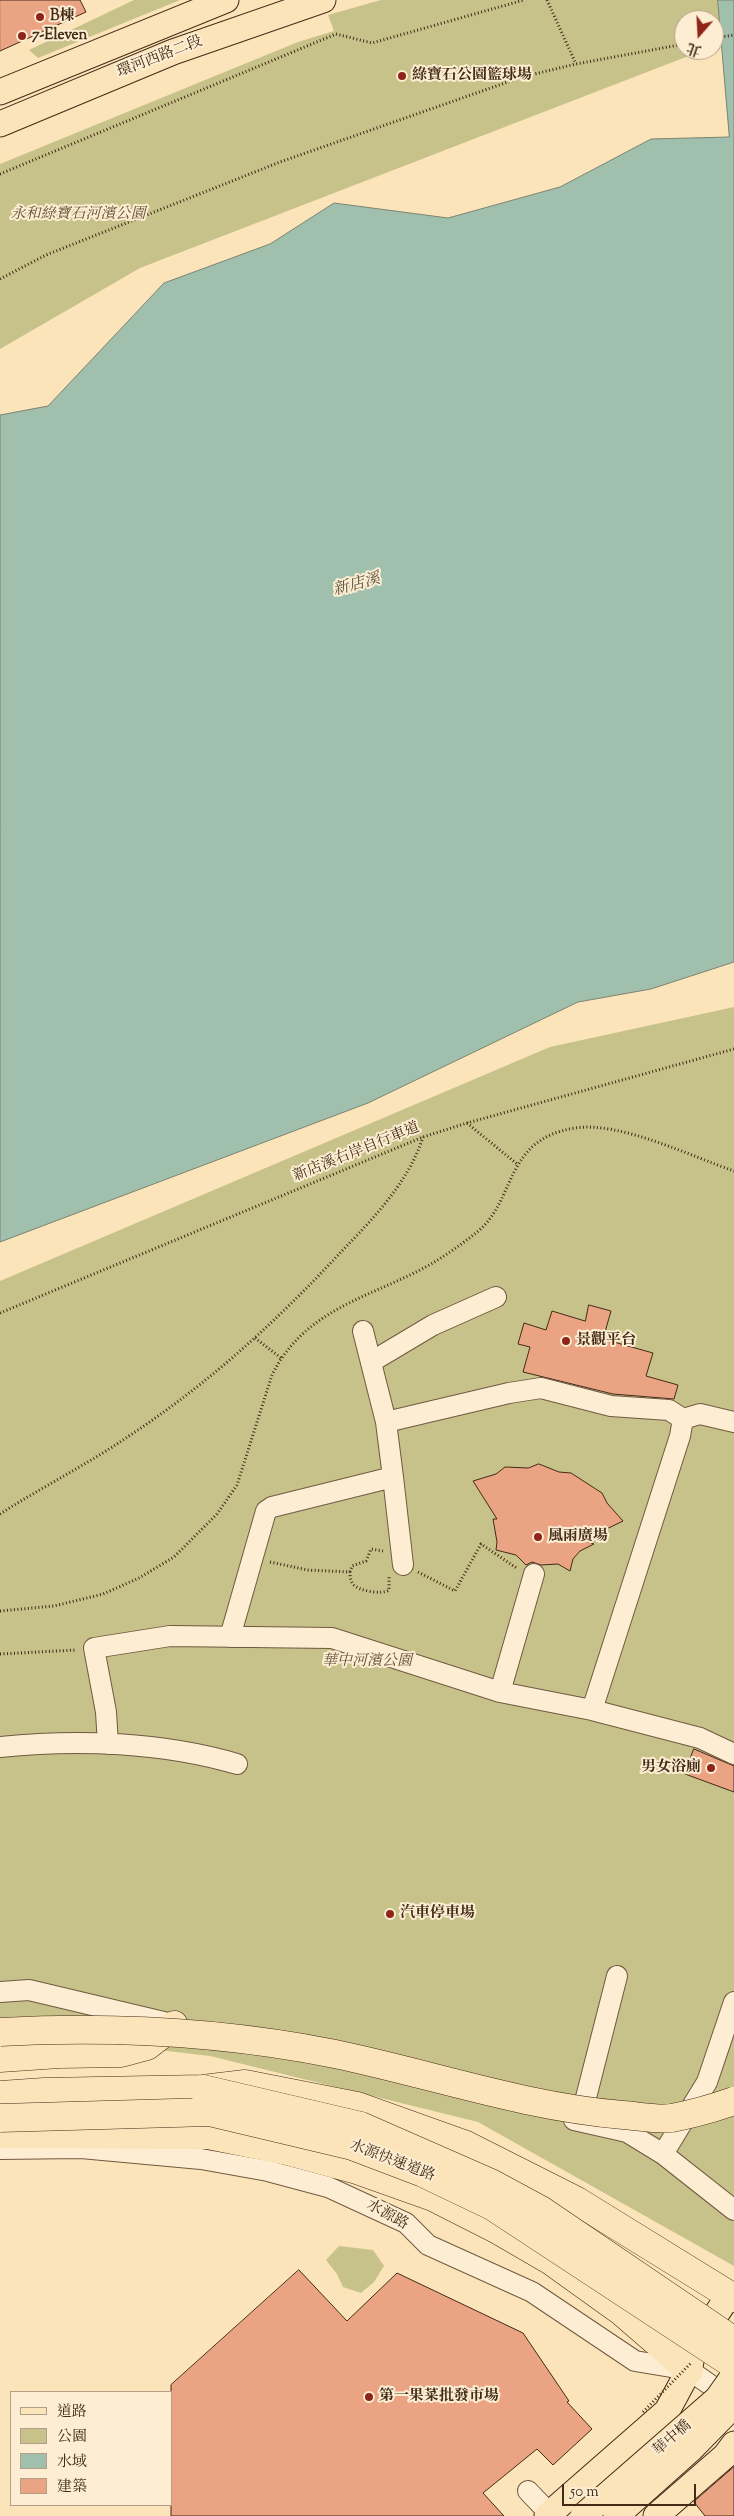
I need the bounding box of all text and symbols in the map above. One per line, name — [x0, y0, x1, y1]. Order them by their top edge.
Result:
place label: B棟 — [50, 8, 74, 26]
north arrow — [674, 10, 724, 60]
marker: B棟 — [34, 11, 46, 23]
place label: 7-Eleven — [32, 27, 87, 45]
marker: 7-Eleven — [16, 30, 28, 42]
street label: 環河西路二段 — [115, 33, 205, 83]
text: 北 — [685, 37, 704, 60]
place label: 綠寶石公園籃球場 — [412, 67, 532, 85]
marker: 綠寶石公園籃球場 — [396, 70, 408, 82]
park label: 永和綠寶石河濱公園 — [11, 206, 145, 224]
water label: 新店溪 — [331, 571, 383, 601]
street label: 新店溪右岸自行車道 — [291, 1119, 423, 1187]
place label: 景觀平台 — [576, 1332, 636, 1350]
marker: 景觀平台 — [560, 1335, 572, 1347]
place label: 風雨廣場 — [548, 1528, 608, 1546]
marker: 風雨廣場 — [532, 1531, 544, 1543]
park label: 華中河濱公園 — [322, 1653, 412, 1671]
place label: 男女浴廁 — [641, 1759, 701, 1777]
marker: 男女浴廁 — [705, 1762, 717, 1774]
place label: 汽車停車場 — [400, 1905, 475, 1923]
marker: 汽車停車場 — [384, 1908, 396, 1920]
street label: 水源快速道路 — [347, 2137, 437, 2187]
street label: 水源路 — [363, 2197, 411, 2235]
place label: 第一果菜批發市場 — [379, 2388, 499, 2406]
legend — [10, 2391, 172, 2506]
marker: 第一果菜批發市場 — [363, 2391, 375, 2403]
text: 道路 — [57, 2402, 87, 2423]
street label: 華中橋 — [650, 2417, 696, 2461]
text: 公園 — [57, 2427, 87, 2448]
text: 水域 — [57, 2452, 87, 2473]
scale bar — [564, 2474, 698, 2506]
text: 建築 — [57, 2477, 87, 2498]
text: 50 m — [570, 2482, 599, 2503]

